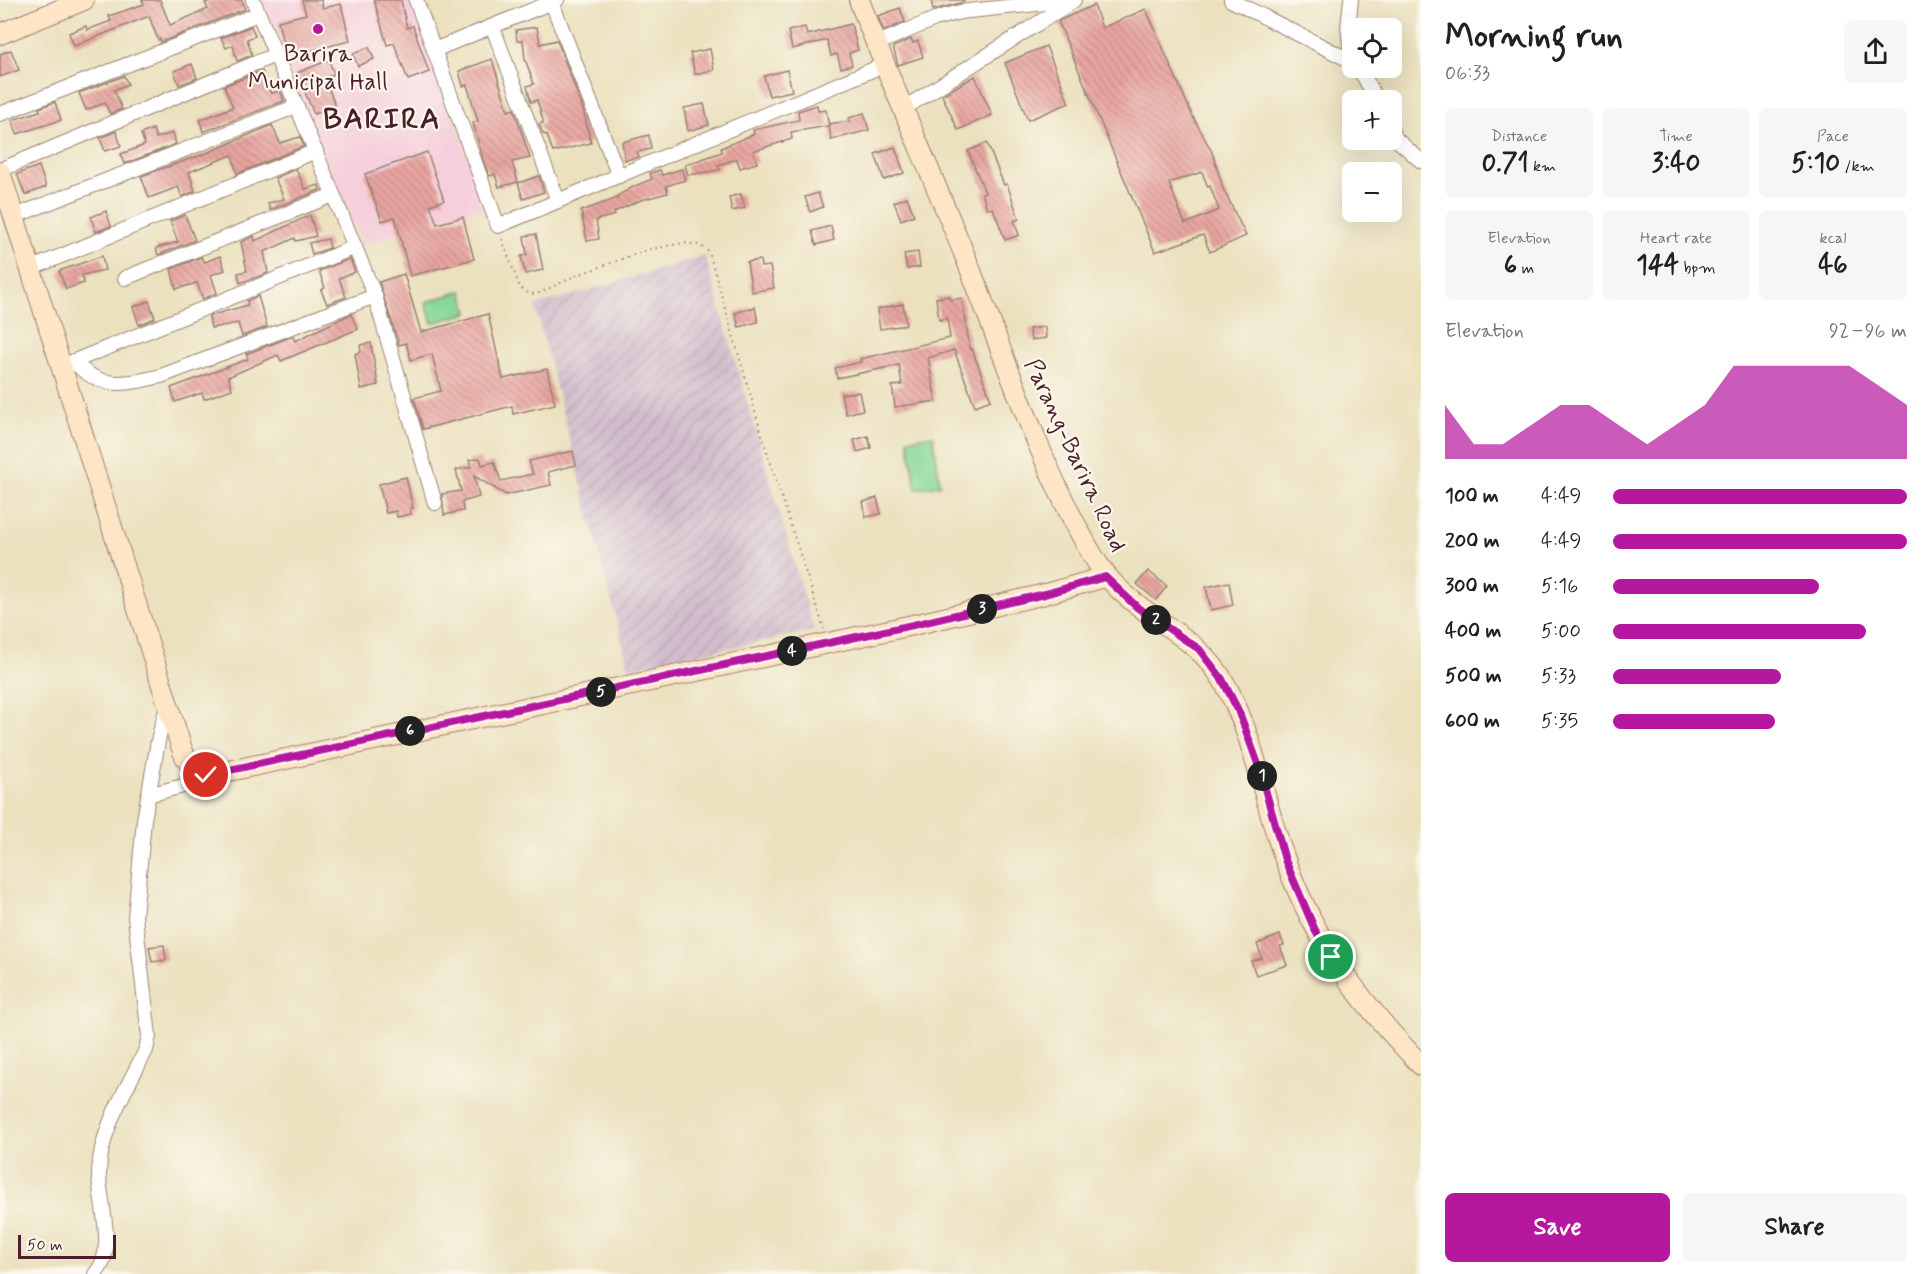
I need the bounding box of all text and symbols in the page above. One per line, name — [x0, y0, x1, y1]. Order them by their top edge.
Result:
text: Morning run — [1445, 15, 1623, 59]
map controls — [1342, 18, 1402, 222]
button: locate — [1342, 18, 1402, 78]
button: share — [1844, 20, 1907, 83]
marker: Barira Municipal Hall — [311, 22, 325, 36]
place label: Barira Municipal Hall — [248, 39, 388, 98]
text: 06:33 — [1445, 60, 1490, 87]
button: + — [1342, 90, 1402, 150]
district label: BARIRA — [323, 100, 441, 139]
text: Distance — [1491, 126, 1547, 147]
text: Time — [1659, 126, 1693, 147]
text: Pace — [1817, 126, 1849, 147]
text: 0.71 — [1482, 147, 1529, 181]
text: 3:40 — [1652, 147, 1700, 181]
text: 5:10 — [1791, 147, 1840, 181]
text: km — [1529, 156, 1556, 177]
text: /km — [1840, 156, 1875, 177]
button: − — [1342, 162, 1402, 222]
text: Elevation — [1488, 228, 1551, 249]
text: Heart rate — [1640, 228, 1712, 249]
text: kcal — [1820, 228, 1846, 249]
text: 6 — [1504, 249, 1517, 283]
text: 144 — [1636, 249, 1679, 283]
text: 46 — [1818, 249, 1848, 283]
text: m — [1517, 258, 1534, 279]
text: bpm — [1679, 258, 1716, 279]
text: Elevation — [1445, 318, 1524, 345]
text: 92–96 m — [1829, 318, 1907, 345]
street label: Parang-Barira Road — [1016, 354, 1133, 557]
text: 100 m — [1445, 483, 1499, 510]
text: 4:49 — [1541, 483, 1582, 510]
text: 200 m — [1445, 528, 1500, 555]
text: 4:49 — [1541, 528, 1582, 555]
text: 300 m — [1445, 573, 1499, 600]
text: 5:16 — [1541, 573, 1578, 600]
pin: 3 — [967, 594, 997, 624]
text: 3 — [978, 598, 986, 619]
pin: 2 — [1141, 605, 1171, 635]
text: 2 — [1152, 609, 1160, 630]
text: 400 m — [1445, 618, 1501, 645]
text: 5:00 — [1541, 618, 1581, 645]
pin: 4 — [777, 636, 807, 666]
text: 4 — [787, 640, 797, 661]
text: 500 m — [1445, 663, 1502, 690]
text: 5:33 — [1541, 663, 1576, 690]
pin: 5 — [586, 677, 616, 707]
text: 5 — [596, 681, 606, 702]
text: 600 m — [1445, 708, 1500, 735]
text: 5:35 — [1541, 708, 1578, 735]
pin: 6 — [395, 716, 425, 746]
text: 6 — [406, 720, 414, 741]
pin — [180, 749, 231, 800]
icon: check — [189, 758, 222, 791]
pin: 1 — [1247, 761, 1277, 791]
text: 1 — [1258, 765, 1266, 786]
pin — [1305, 931, 1356, 982]
icon: arrive — [1314, 940, 1347, 973]
button: Save — [1445, 1193, 1670, 1262]
button: Share — [1682, 1193, 1907, 1262]
scale bar — [18, 1232, 116, 1260]
text: 50 m — [27, 1235, 63, 1256]

